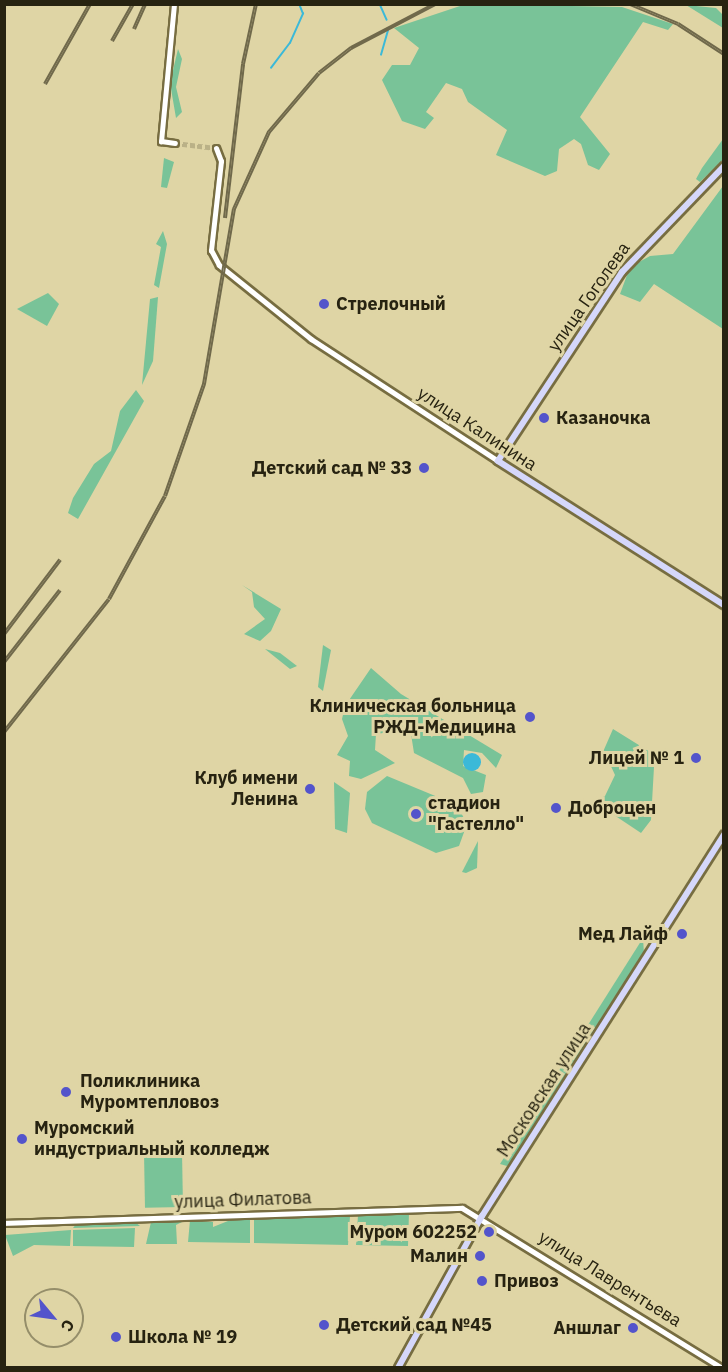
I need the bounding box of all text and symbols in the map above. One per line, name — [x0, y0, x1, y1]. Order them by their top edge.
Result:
street label: улица Гоголева — [543, 238, 635, 356]
place label: Стрелочный — [336, 293, 446, 315]
marker: Стрелочный — [317, 297, 331, 311]
street label: улица Калинина — [413, 382, 541, 476]
place label: Казаночка — [556, 407, 650, 429]
marker: Казаночка — [537, 411, 551, 425]
place label: Детский сад № 33 — [252, 457, 412, 479]
marker: Детский сад № 33 — [417, 461, 431, 475]
place label: Клиническая больница РЖД-Медицина — [310, 696, 516, 738]
marker: Клиническая больница РЖД-Медицина — [521, 708, 539, 726]
place label: Лицей № 1 — [589, 747, 684, 769]
marker: Лицей № 1 — [689, 751, 703, 765]
place label: Клуб имени Ленина — [195, 768, 298, 810]
marker: Клуб имени Ленина — [303, 782, 317, 796]
place label: стадион "Гастелло" — [428, 793, 524, 836]
place label: Доброцен — [568, 797, 656, 819]
marker: Доброцен — [549, 801, 563, 815]
marker: стадион "Гастелло" — [409, 807, 423, 821]
place label: Мед Лайф — [578, 923, 668, 945]
marker: Мед Лайф — [673, 925, 691, 943]
street label: Московская улица — [493, 1019, 595, 1161]
place label: Поликлиника Муромтепловоз — [80, 1071, 219, 1114]
marker: Поликлиника Муромтепловоз — [57, 1083, 75, 1101]
place label: Муромский индустриальный колледж — [34, 1118, 270, 1160]
marker: Муромский индустриальный колледж — [15, 1132, 29, 1146]
street label: улица Филатова — [174, 1187, 312, 1213]
place label: Муром 602252 — [349, 1221, 477, 1243]
marker: Муром 602252 — [482, 1225, 496, 1239]
street label: улица Лаврентьева — [535, 1226, 685, 1332]
place label: Малин — [410, 1245, 468, 1267]
marker: Малин — [473, 1249, 487, 1263]
place label: Привоз — [494, 1270, 559, 1292]
marker: Привоз — [475, 1274, 489, 1288]
north arrow — [24, 1288, 84, 1348]
place label: Детский сад №45 — [336, 1314, 492, 1336]
text: С — [57, 1316, 79, 1335]
place label: Аншлаг — [553, 1317, 621, 1339]
marker: Детский сад №45 — [317, 1318, 331, 1332]
marker: Аншлаг — [626, 1321, 640, 1335]
place label: Школа № 19 — [128, 1326, 237, 1348]
marker: Школа № 19 — [109, 1330, 123, 1344]

